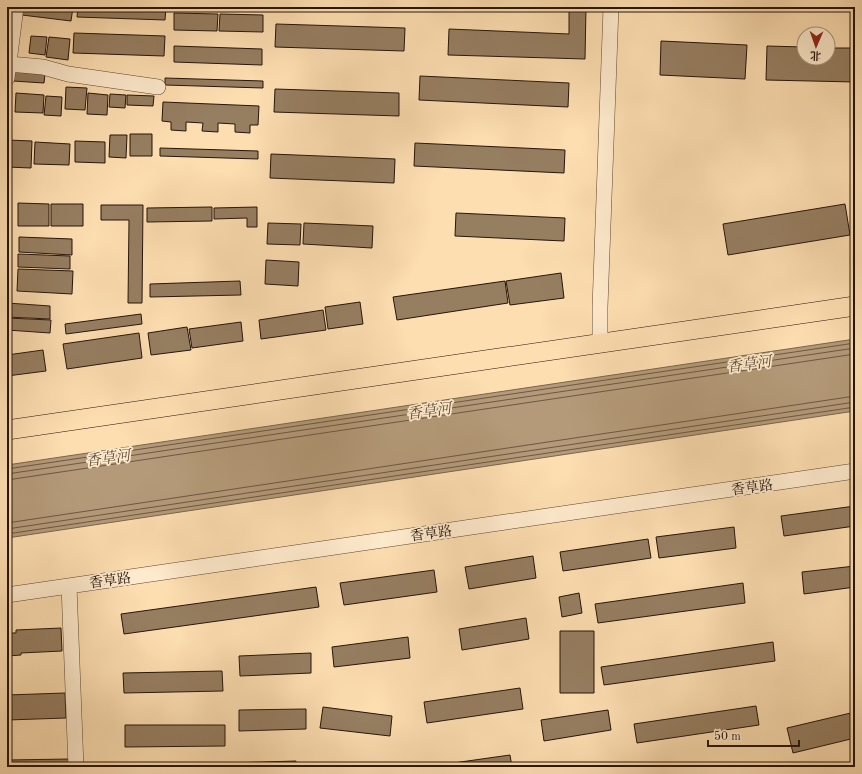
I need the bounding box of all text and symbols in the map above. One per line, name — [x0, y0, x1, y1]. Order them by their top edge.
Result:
north arrow — [796, 26, 836, 66]
text: 北 — [810, 49, 821, 61]
water label: 香草河 — [726, 353, 775, 376]
water label: 香草河 — [406, 400, 455, 423]
water label: 香草河 — [85, 447, 134, 470]
street label: 香草路 — [730, 477, 774, 498]
street label: 香草路 — [409, 523, 453, 544]
street label: 香草路 — [88, 570, 132, 591]
scale bar — [708, 722, 799, 748]
text: 50 m — [714, 730, 741, 743]

